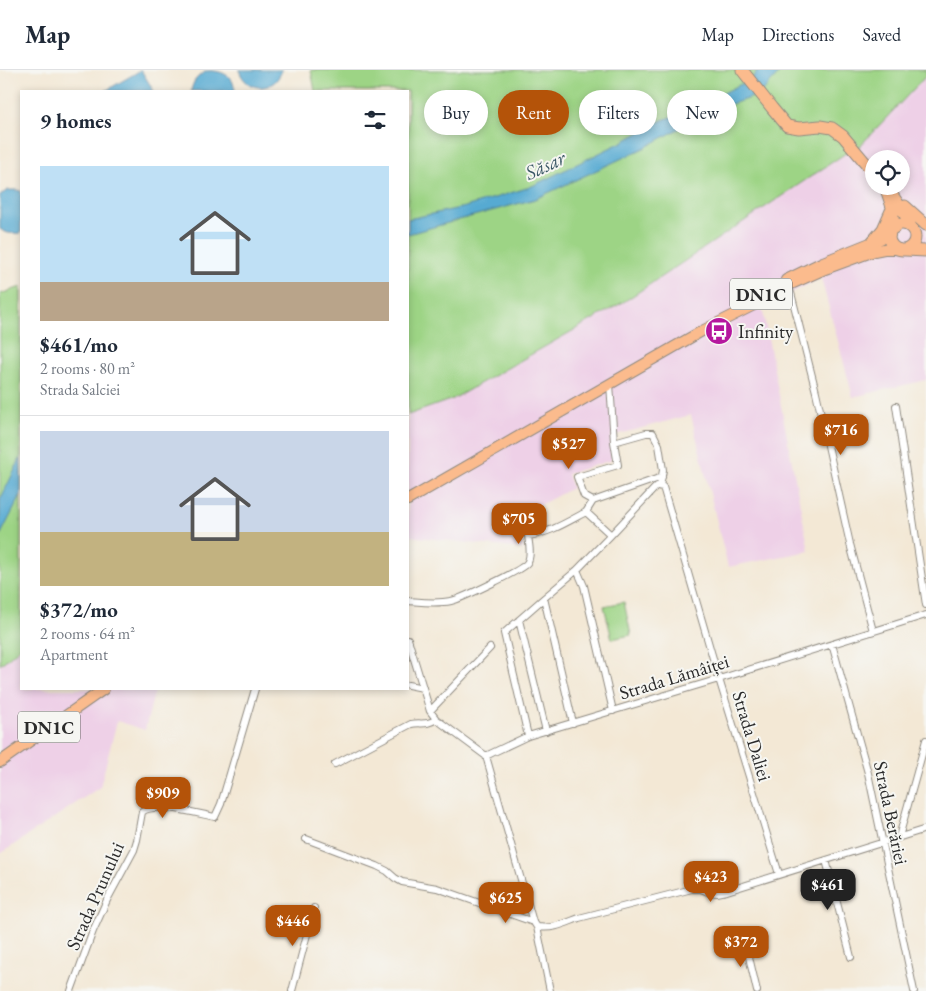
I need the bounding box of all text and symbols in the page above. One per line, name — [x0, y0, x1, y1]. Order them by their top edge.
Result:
text: Map — [25, 19, 70, 50]
text: Map — [702, 23, 734, 46]
text: Directions — [762, 23, 834, 46]
text: Saved — [862, 23, 901, 46]
chip: Buy — [424, 90, 488, 135]
chip: Rent — [498, 90, 569, 135]
chip: Filters — [579, 90, 657, 135]
chip: New — [667, 90, 737, 135]
icon: filters — [361, 106, 389, 134]
text: 9 homes — [40, 107, 112, 134]
water label: Săsar — [520, 144, 571, 186]
map controls — [865, 150, 910, 195]
button: locate — [865, 150, 910, 195]
icon: home — [170, 198, 260, 288]
road number: DN1C — [730, 278, 792, 310]
bus stop icon: Infinity — [704, 316, 734, 346]
place label: Infinity — [738, 319, 794, 344]
text: $461/mo — [40, 331, 118, 358]
text: 2 rooms · 80 m² — [40, 358, 135, 379]
text: Strada Salciei — [40, 379, 120, 400]
pin: $716 — [811, 414, 871, 456]
text: $716 — [825, 419, 857, 440]
pin: $527 — [539, 428, 599, 470]
text: $527 — [553, 433, 585, 454]
icon: home — [170, 464, 260, 554]
pin: $705 — [489, 502, 549, 545]
text: $705 — [503, 508, 535, 529]
text: $372/mo — [40, 596, 118, 623]
text: 2 rooms · 64 m² — [40, 623, 135, 644]
text: Apartment — [40, 644, 108, 665]
street label: Strada Lămâiței — [616, 648, 732, 706]
street label: Strada Daliei — [726, 688, 778, 784]
road number: DN1C — [18, 712, 80, 742]
street label: Strada Berăriei — [868, 759, 914, 867]
pin: $909 — [133, 776, 193, 819]
text: $909 — [147, 782, 179, 803]
street label: Strada Prunului — [60, 838, 130, 954]
pin: $423 — [681, 860, 741, 903]
text: $423 — [695, 866, 727, 887]
pin: $461 — [798, 868, 858, 911]
text: $461 — [812, 874, 844, 895]
pin: $625 — [476, 882, 536, 924]
text: $625 — [490, 887, 522, 908]
pin: $446 — [263, 904, 323, 947]
text: $446 — [277, 910, 309, 931]
pin: $372 — [711, 926, 771, 968]
text: $372 — [725, 931, 757, 952]

